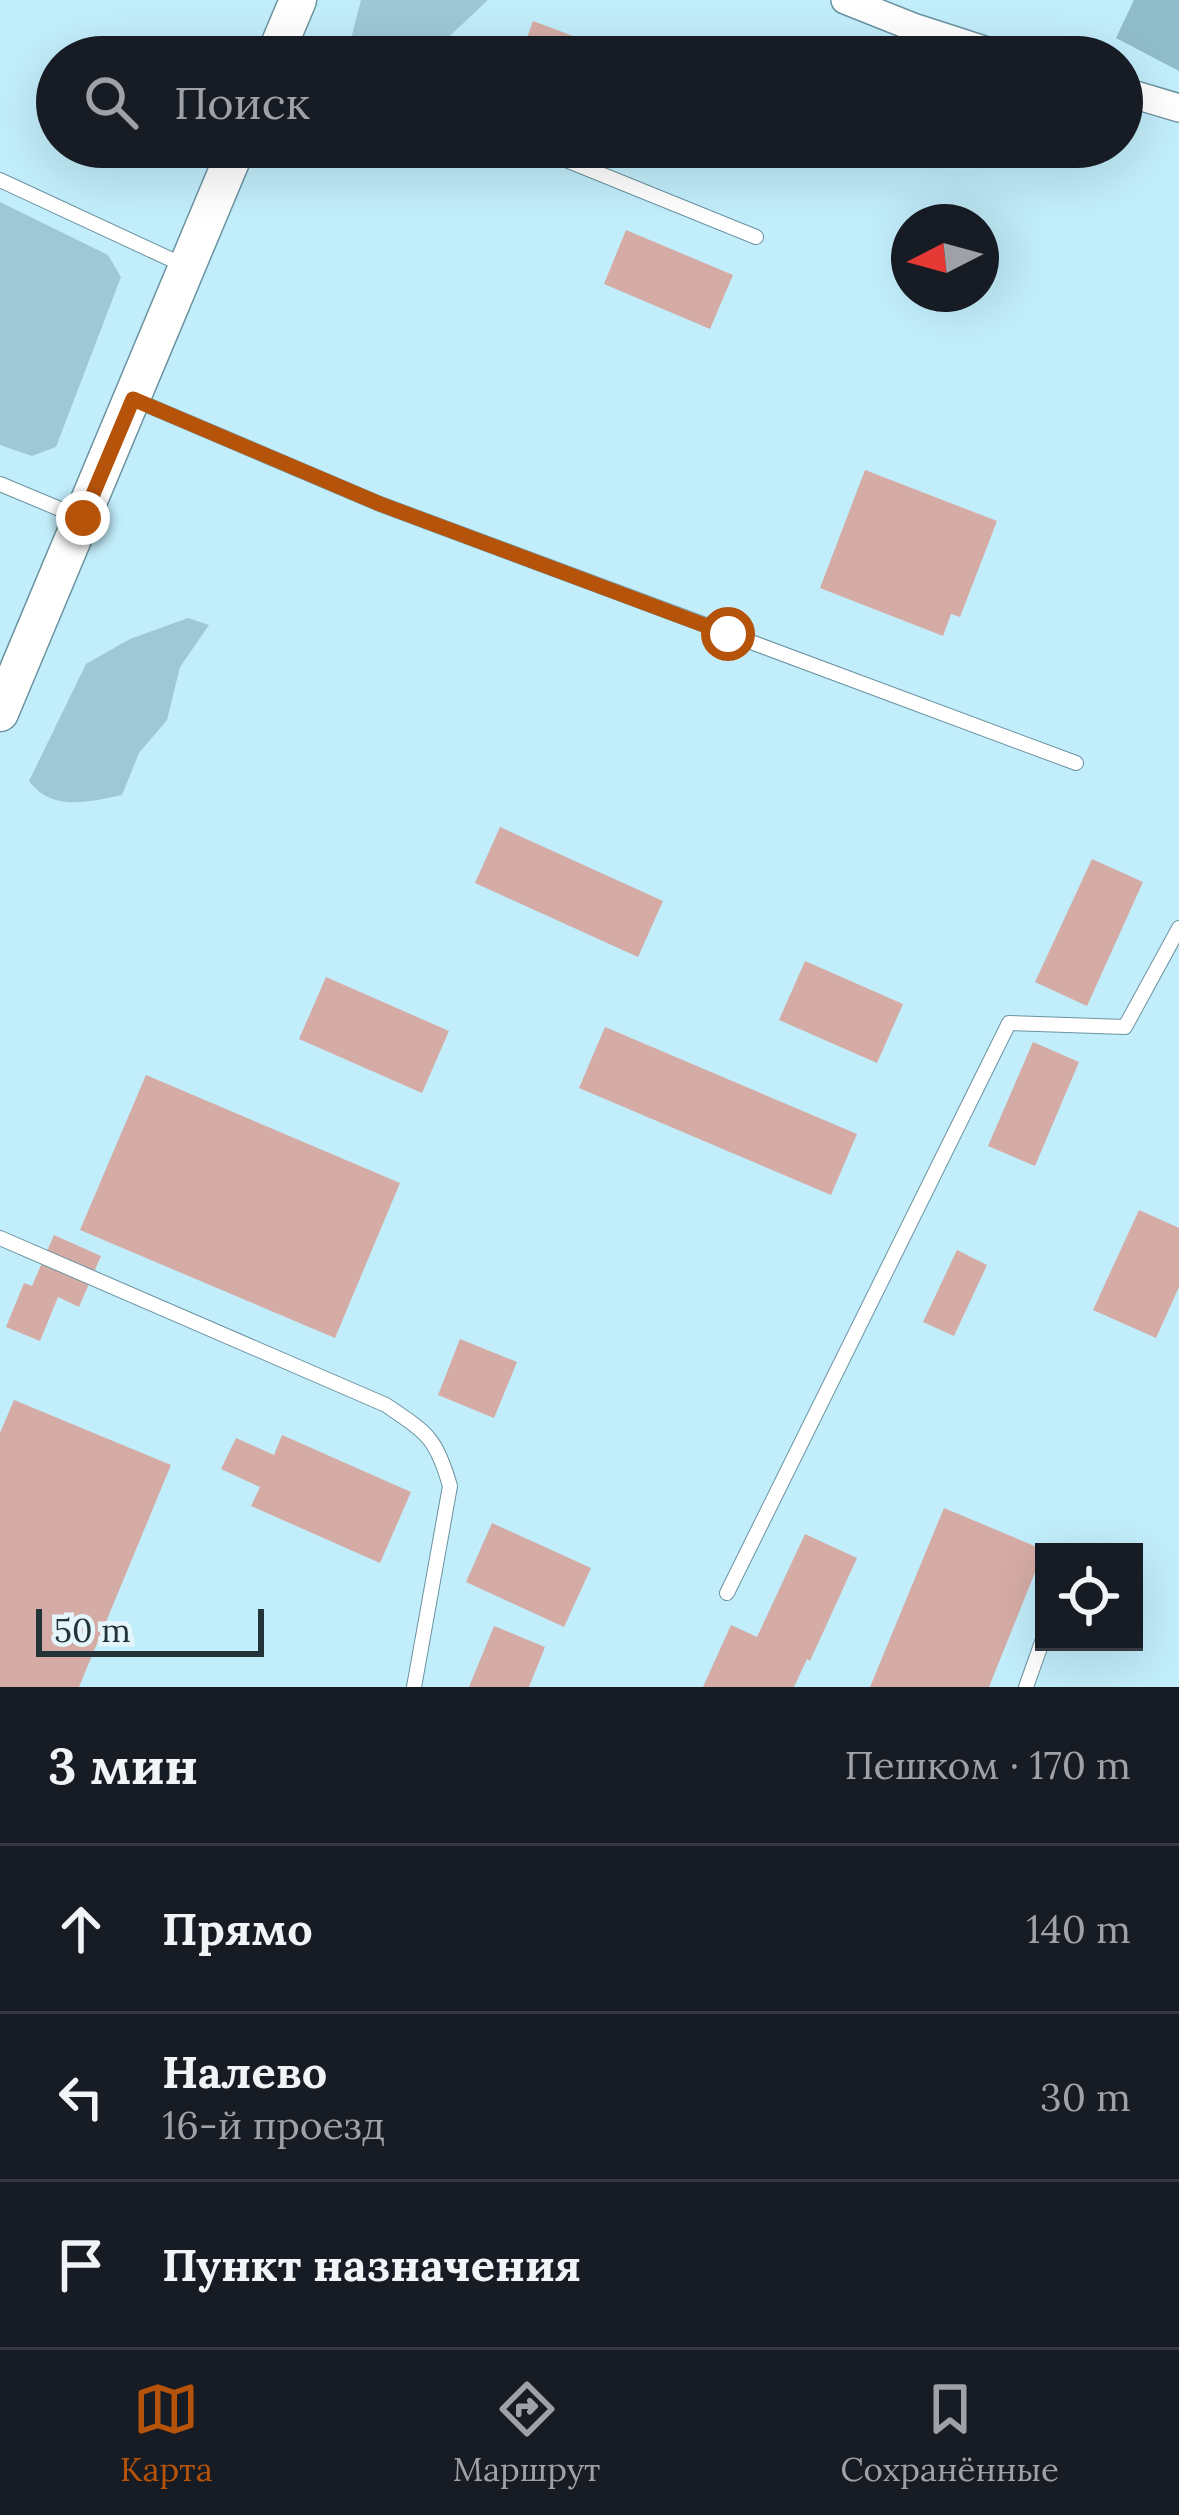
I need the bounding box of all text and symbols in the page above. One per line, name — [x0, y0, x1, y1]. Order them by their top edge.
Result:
search box — [36, 36, 1143, 168]
icon: search — [78, 69, 144, 135]
text: Поиск — [174, 74, 310, 131]
north arrow — [891, 204, 999, 312]
route end — [56, 491, 110, 545]
route start — [701, 607, 755, 661]
map controls — [1035, 1543, 1143, 1651]
button: locate — [1035, 1543, 1143, 1651]
scale bar — [36, 1603, 264, 1656]
text: 50 m — [54, 1609, 131, 1651]
text: 3 мин — [48, 1733, 198, 1798]
text: Пешком · 170 m — [845, 1740, 1131, 1790]
icon: ahead — [48, 1896, 114, 1962]
text: Прямо — [162, 1900, 313, 1957]
text: 140 m — [1026, 1904, 1131, 1954]
text: Налево — [162, 2043, 327, 2100]
icon: left — [48, 2064, 114, 2130]
text: 30 m — [1040, 2072, 1131, 2122]
text: 16-й проезд — [162, 2100, 385, 2150]
icon: arrive — [48, 2232, 114, 2298]
text: Пункт назначения — [162, 2236, 581, 2293]
tab: Карта — [120, 2376, 213, 2490]
tab: Маршрут — [453, 2376, 600, 2490]
tab: Сохранённые — [840, 2376, 1059, 2490]

